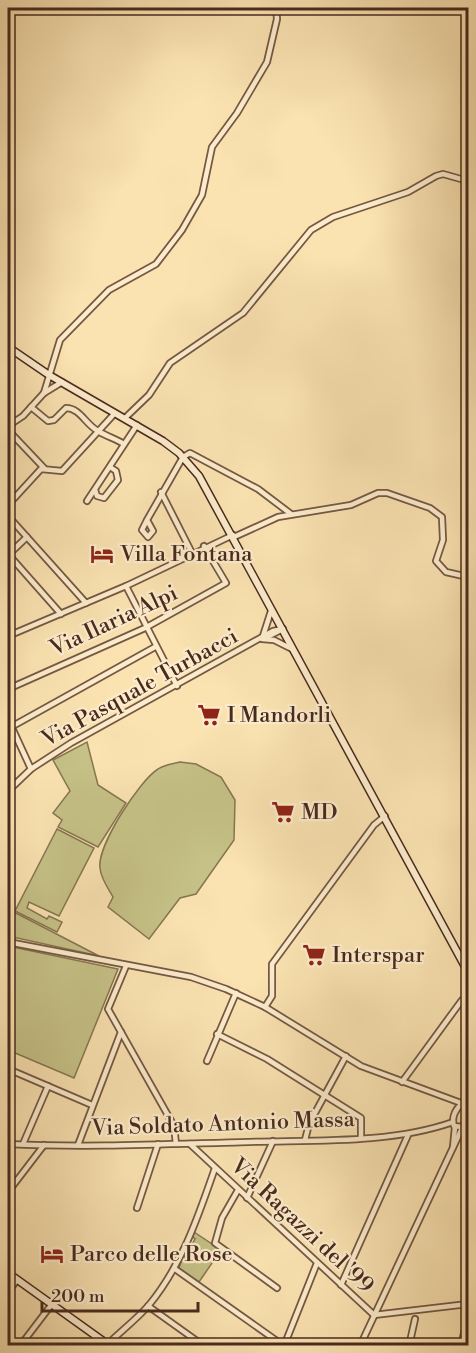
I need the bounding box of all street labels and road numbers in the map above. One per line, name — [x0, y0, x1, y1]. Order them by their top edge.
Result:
street label: Via Ilaria Alpi — [45, 580, 182, 663]
street label: Via Pasquale Turbacci — [36, 623, 243, 754]
street label: Via Soldato Antonio Massa — [90, 1106, 356, 1142]
street label: Via Ragazzi del '99 — [224, 1152, 379, 1299]

